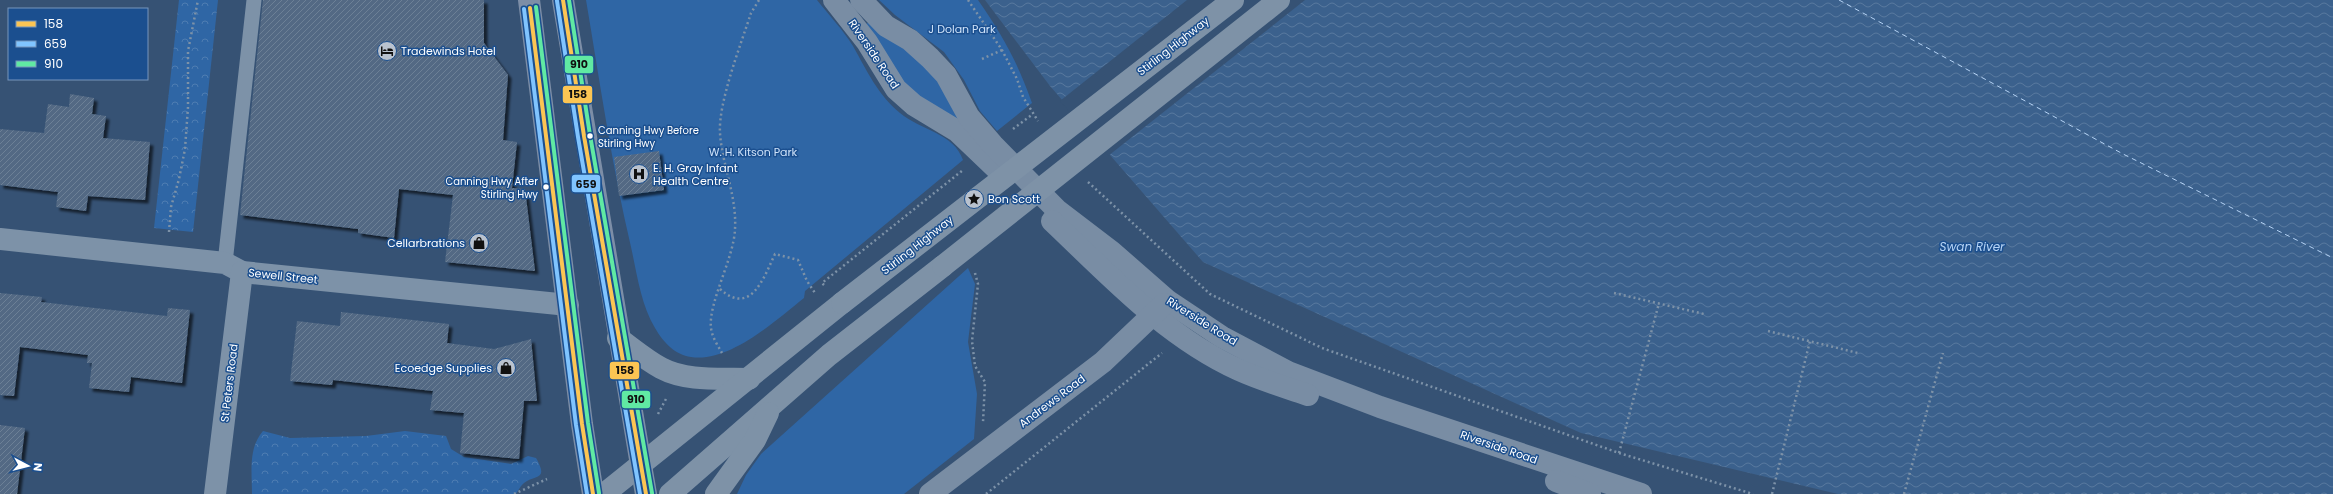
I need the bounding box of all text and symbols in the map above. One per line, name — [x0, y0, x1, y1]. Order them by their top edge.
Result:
legend — [8, 8, 148, 80]
street label: Stirling Highway — [1134, 12, 1213, 79]
text: 158 — [44, 15, 63, 32]
street label: Riverside Road — [845, 16, 903, 92]
park label: J Dolan Park — [928, 21, 996, 37]
text: 659 — [44, 35, 67, 52]
hotel icon: Tradewinds Hotel — [376, 40, 398, 62]
place label: Tradewinds Hotel — [401, 43, 496, 59]
text: 910 — [44, 55, 63, 72]
line badge: 910 — [564, 55, 594, 74]
text: 910 — [570, 56, 588, 72]
line badge: 158 — [562, 85, 593, 104]
text: 158 — [569, 86, 587, 102]
place label: Canning Hwy Before Stirling Hwy — [598, 123, 699, 151]
marker: Canning Hwy Before Stirling Hwy — [585, 131, 595, 141]
park label: W. H. Kitson Park — [709, 144, 798, 160]
place label: E. H. Gray Infant Health Centre — [653, 160, 738, 189]
hospital icon: E. H. Gray Infant Health Centre — [628, 163, 650, 185]
place label: Canning Hwy After Stirling Hwy — [445, 174, 538, 202]
line badge: 659 — [571, 174, 601, 193]
text: 659 — [576, 176, 597, 192]
marker: Canning Hwy After Stirling Hwy — [541, 182, 551, 192]
place icon: Bon Scott — [963, 188, 985, 210]
place label: Bon Scott — [988, 191, 1040, 207]
street label: Stirling Highway — [878, 211, 957, 278]
shop icon: Cellarbrations — [468, 232, 490, 254]
place label: Cellarbrations — [387, 235, 465, 251]
water label: Swan River — [1939, 238, 2005, 255]
street label: Sewell Street — [248, 264, 318, 288]
street label: Riverside Road — [1164, 293, 1240, 349]
street label: St Peters Road — [216, 343, 242, 423]
shop icon: Ecoedge Supplies — [495, 357, 517, 379]
place label: Ecoedge Supplies — [395, 360, 492, 376]
line badge: 158 — [609, 361, 640, 380]
text: 158 — [616, 362, 634, 378]
street label: Andrews Road — [1016, 371, 1088, 431]
line badge: 910 — [621, 390, 651, 409]
text: 910 — [627, 391, 645, 407]
street label: Riverside Road — [1458, 426, 1540, 468]
north arrow — [8, 446, 48, 486]
text: N — [29, 462, 46, 472]

